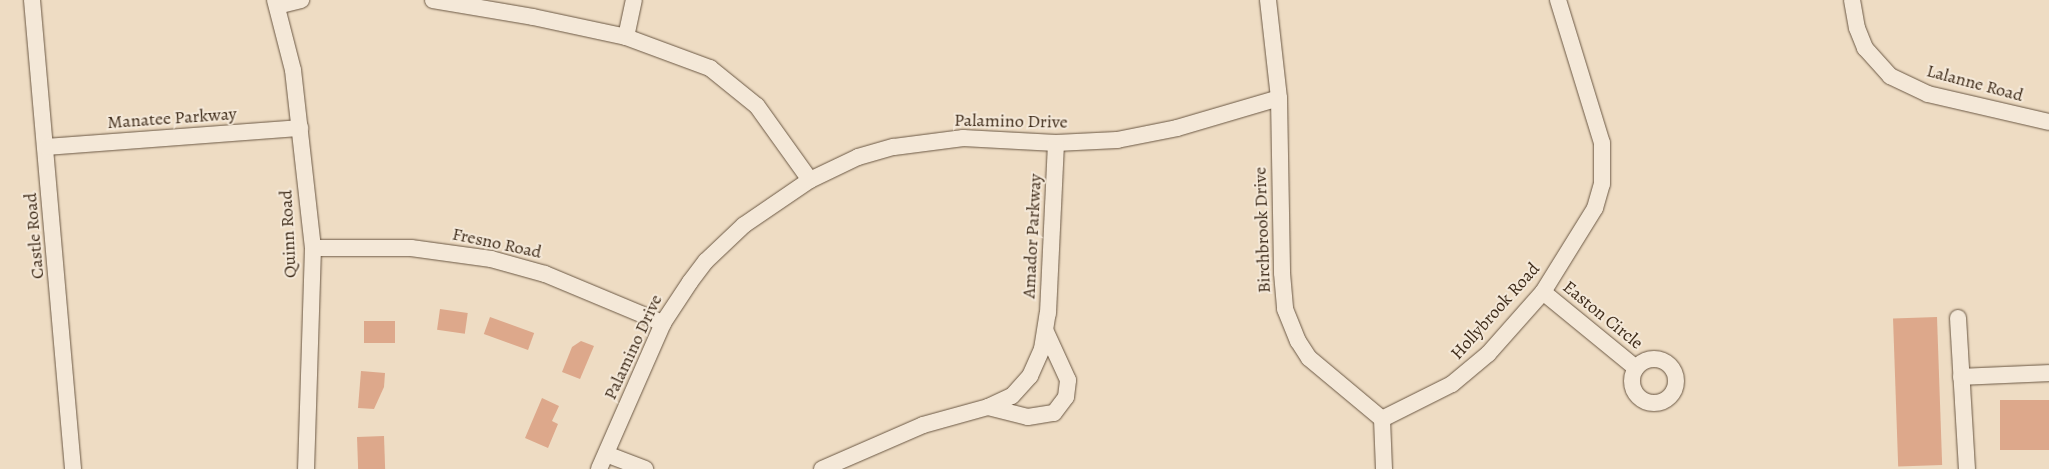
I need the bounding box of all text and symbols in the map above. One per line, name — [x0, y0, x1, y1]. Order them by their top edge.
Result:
street label: Lalanne Road — [1924, 60, 2026, 106]
street label: Manatee Parkway — [107, 103, 237, 133]
street label: Palamino Drive — [954, 109, 1068, 133]
street label: Birchbrook Drive — [1249, 167, 1275, 293]
street label: Amador Parkway — [1018, 173, 1046, 299]
street label: Quinn Road — [275, 189, 301, 279]
street label: Castle Road — [19, 192, 49, 280]
street label: Fresno Road — [450, 223, 544, 263]
street label: Hollybrook Road — [1446, 258, 1544, 364]
street label: Easton Circle — [1559, 276, 1647, 354]
street label: Palamino Drive — [599, 291, 667, 403]

